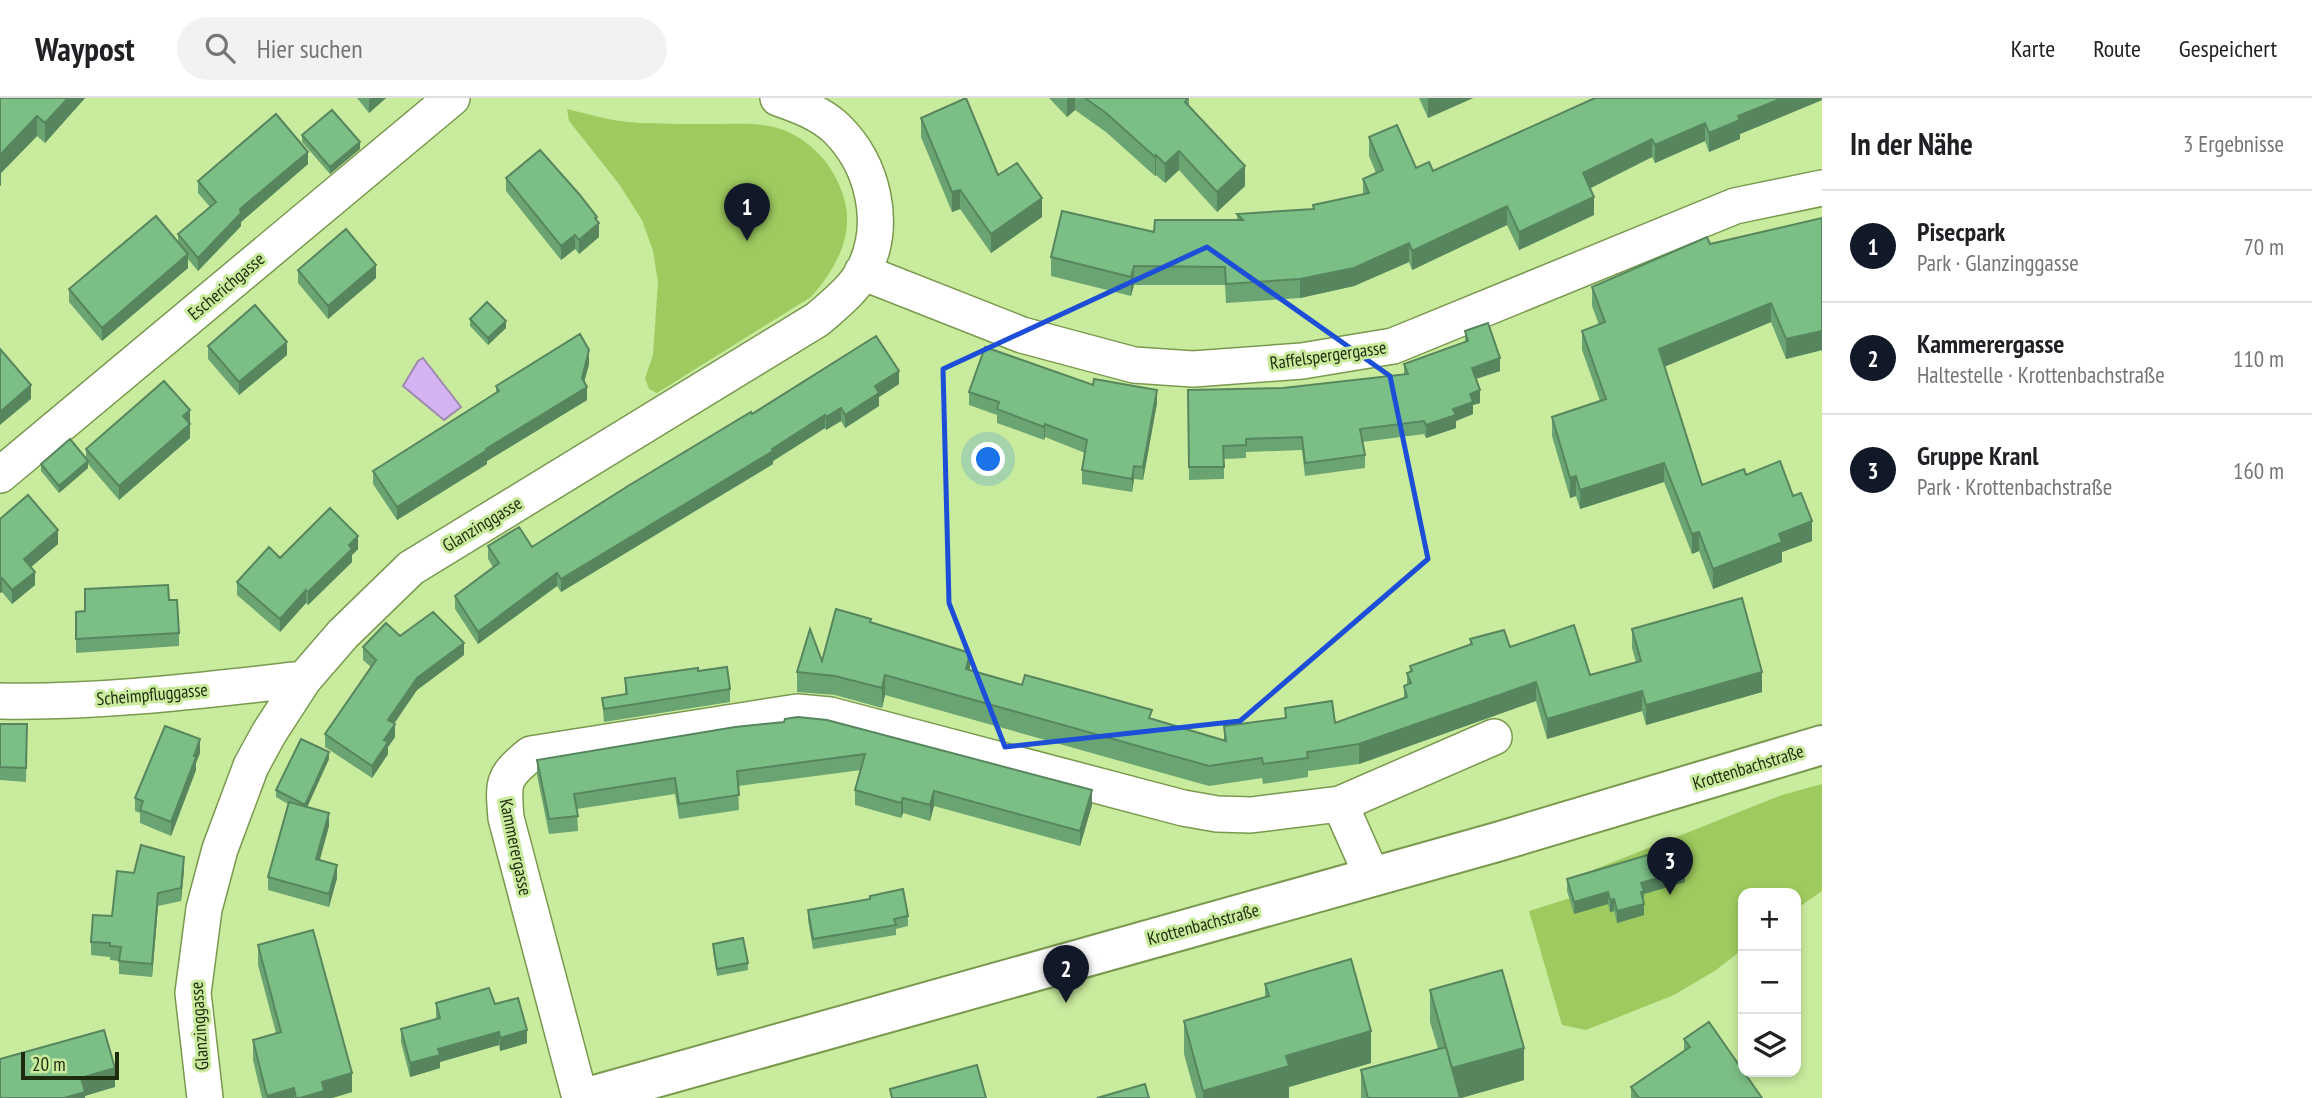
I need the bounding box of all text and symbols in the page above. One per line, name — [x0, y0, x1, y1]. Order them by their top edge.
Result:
search box — [177, 17, 667, 80]
text: Waypost — [35, 27, 135, 70]
icon: search — [201, 29, 239, 67]
text: Hier suchen — [257, 32, 363, 65]
text: Karte — [2011, 33, 2055, 64]
text: Route — [2093, 33, 2141, 64]
text: Gespeichert — [2179, 33, 2277, 64]
text: In der Nähe — [1850, 124, 1973, 163]
text: 3 Ergebnisse — [2183, 129, 2284, 158]
pin: 1 — [724, 183, 770, 241]
text: Pisecpark — [1917, 215, 2005, 248]
text: 1 — [1868, 232, 1879, 261]
text: 70 m — [2243, 232, 2284, 261]
street label: Escherichgasse — [183, 247, 269, 325]
text: Park · Glanzinggasse — [1917, 248, 2079, 277]
text: Kammerergasse — [1917, 327, 2064, 360]
street label: Raffelspergergasse — [1268, 335, 1388, 375]
text: 2 — [1868, 344, 1879, 373]
text: 110 m — [2233, 344, 2284, 373]
text: Haltestelle · Krottenbachstraße — [1917, 360, 2165, 389]
text: Gruppe Kranl — [1917, 439, 2038, 472]
your location — [971, 442, 1005, 476]
text: 3 — [1868, 456, 1879, 485]
text: 160 m — [2233, 456, 2284, 485]
text: Park · Krottenbachstraße — [1917, 472, 2112, 501]
street label: Glanzinggasse — [438, 491, 526, 557]
street label: Scheimpfluggasse — [95, 678, 209, 710]
street label: Krottenbachstraße — [1690, 739, 1806, 795]
street label: Kammerergasse — [495, 796, 537, 898]
pin: 3 — [1647, 837, 1693, 895]
map controls — [1738, 888, 1801, 1077]
button: + — [1738, 888, 1801, 951]
street label: Krottenbachstraße — [1144, 898, 1262, 950]
pin: 2 — [1043, 945, 1089, 1003]
button: − — [1738, 951, 1801, 1014]
street label: Glanzinggasse — [184, 981, 214, 1071]
button: layers — [1738, 1014, 1801, 1077]
scale bar — [21, 1049, 119, 1081]
text: 20 m — [32, 1052, 66, 1076]

